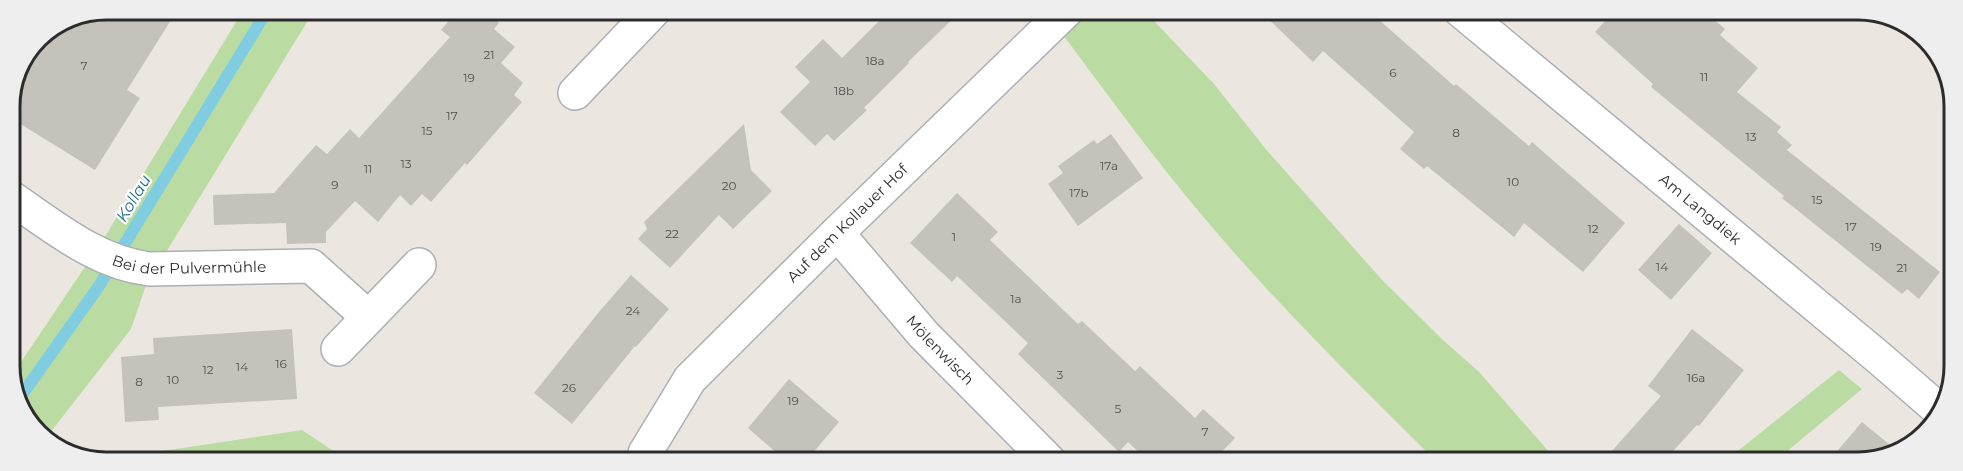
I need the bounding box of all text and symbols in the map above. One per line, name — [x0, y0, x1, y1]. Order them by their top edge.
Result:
house number: 21 — [483, 47, 495, 62]
house number: 18a — [865, 53, 885, 68]
house number: 7 — [80, 58, 88, 73]
house number: 6 — [1389, 65, 1397, 80]
house number: 11 — [1700, 69, 1708, 84]
house number: 19 — [463, 70, 475, 85]
house number: 18b — [834, 83, 854, 98]
house number: 17 — [446, 108, 458, 123]
house number: 15 — [421, 123, 433, 138]
house number: 8 — [1452, 125, 1460, 140]
house number: 13 — [1745, 129, 1757, 144]
house number: 13 — [400, 156, 412, 171]
house number: 17a — [1100, 158, 1118, 173]
street label: Auf dem Kollauer Hof — [783, 159, 912, 286]
house number: 11 — [364, 161, 372, 176]
street label: Am Langdiek — [1655, 169, 1745, 248]
water label: Kollau — [112, 171, 155, 225]
house number: 10 — [1507, 174, 1519, 189]
house number: 9 — [331, 177, 339, 192]
house number: 20 — [722, 178, 736, 193]
house number: 17b — [1069, 185, 1089, 200]
house number: 15 — [1811, 192, 1823, 207]
house number: 17 — [1845, 219, 1857, 234]
house number: 12 — [1587, 221, 1599, 236]
house number: 22 — [665, 226, 679, 241]
house number: 1 — [952, 229, 956, 244]
house number: 19 — [1870, 239, 1882, 254]
street label: Bei der Pulvermühle — [110, 250, 266, 278]
house number: 14 — [1656, 259, 1668, 274]
house number: 21 — [1896, 260, 1908, 275]
house number: 1a — [1010, 291, 1022, 306]
house number: 24 — [626, 303, 640, 318]
street label: Mölenwisch — [902, 311, 978, 389]
house number: 16 — [275, 356, 287, 371]
house number: 14 — [236, 359, 248, 374]
house number: 12 — [202, 362, 214, 377]
house number: 3 — [1057, 367, 1064, 382]
house number: 16a — [1687, 370, 1705, 385]
house number: 10 — [167, 372, 179, 387]
house number: 8 — [135, 374, 143, 389]
house number: 26 — [562, 380, 576, 395]
house number: 19 — [787, 393, 799, 408]
house number: 5 — [1115, 401, 1122, 416]
house number: 7 — [1201, 424, 1209, 439]

